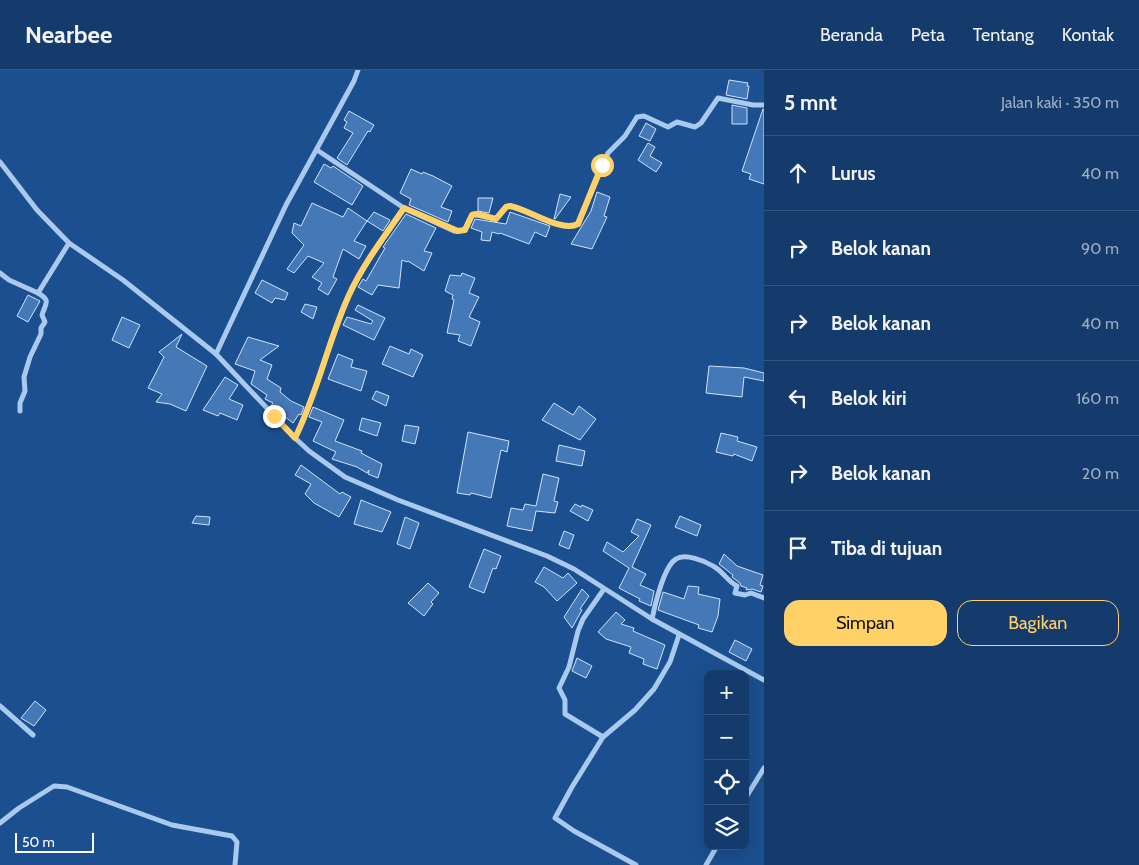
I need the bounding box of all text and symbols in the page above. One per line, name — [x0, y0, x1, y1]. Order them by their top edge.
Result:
text: Nearbee — [25, 20, 112, 49]
text: Beranda — [820, 24, 883, 46]
text: Peta — [911, 24, 945, 46]
text: Tentang — [973, 24, 1034, 46]
text: Kontak — [1062, 24, 1114, 46]
text: 5 mnt — [784, 90, 837, 115]
text: Jalan kaki · 350 m — [1001, 93, 1119, 112]
route start — [591, 154, 614, 177]
icon: ahead — [784, 159, 812, 187]
text: Lurus — [831, 162, 876, 185]
text: 40 m — [1081, 164, 1119, 183]
icon: right — [784, 234, 812, 262]
text: Belok kanan — [831, 237, 931, 260]
text: 90 m — [1081, 239, 1119, 258]
icon: right — [784, 309, 812, 337]
text: Belok kanan — [831, 312, 931, 335]
text: 40 m — [1081, 314, 1119, 333]
icon: left — [784, 384, 812, 412]
text: Belok kiri — [831, 387, 907, 410]
text: 160 m — [1076, 389, 1119, 408]
route end — [263, 405, 286, 428]
icon: right — [784, 459, 812, 487]
text: Belok kanan — [831, 462, 931, 485]
text: 20 m — [1082, 464, 1119, 483]
icon: arrive — [784, 534, 812, 562]
text: Tiba di tujuan — [831, 537, 942, 560]
button: Simpan — [784, 600, 947, 646]
button: Bagikan — [957, 600, 1119, 646]
map controls — [704, 670, 749, 850]
button: + — [704, 670, 749, 715]
button: − — [704, 715, 749, 760]
button: locate — [704, 760, 749, 805]
button: layers — [704, 805, 749, 850]
scale bar — [15, 830, 94, 853]
text: 50 m — [22, 833, 55, 851]

